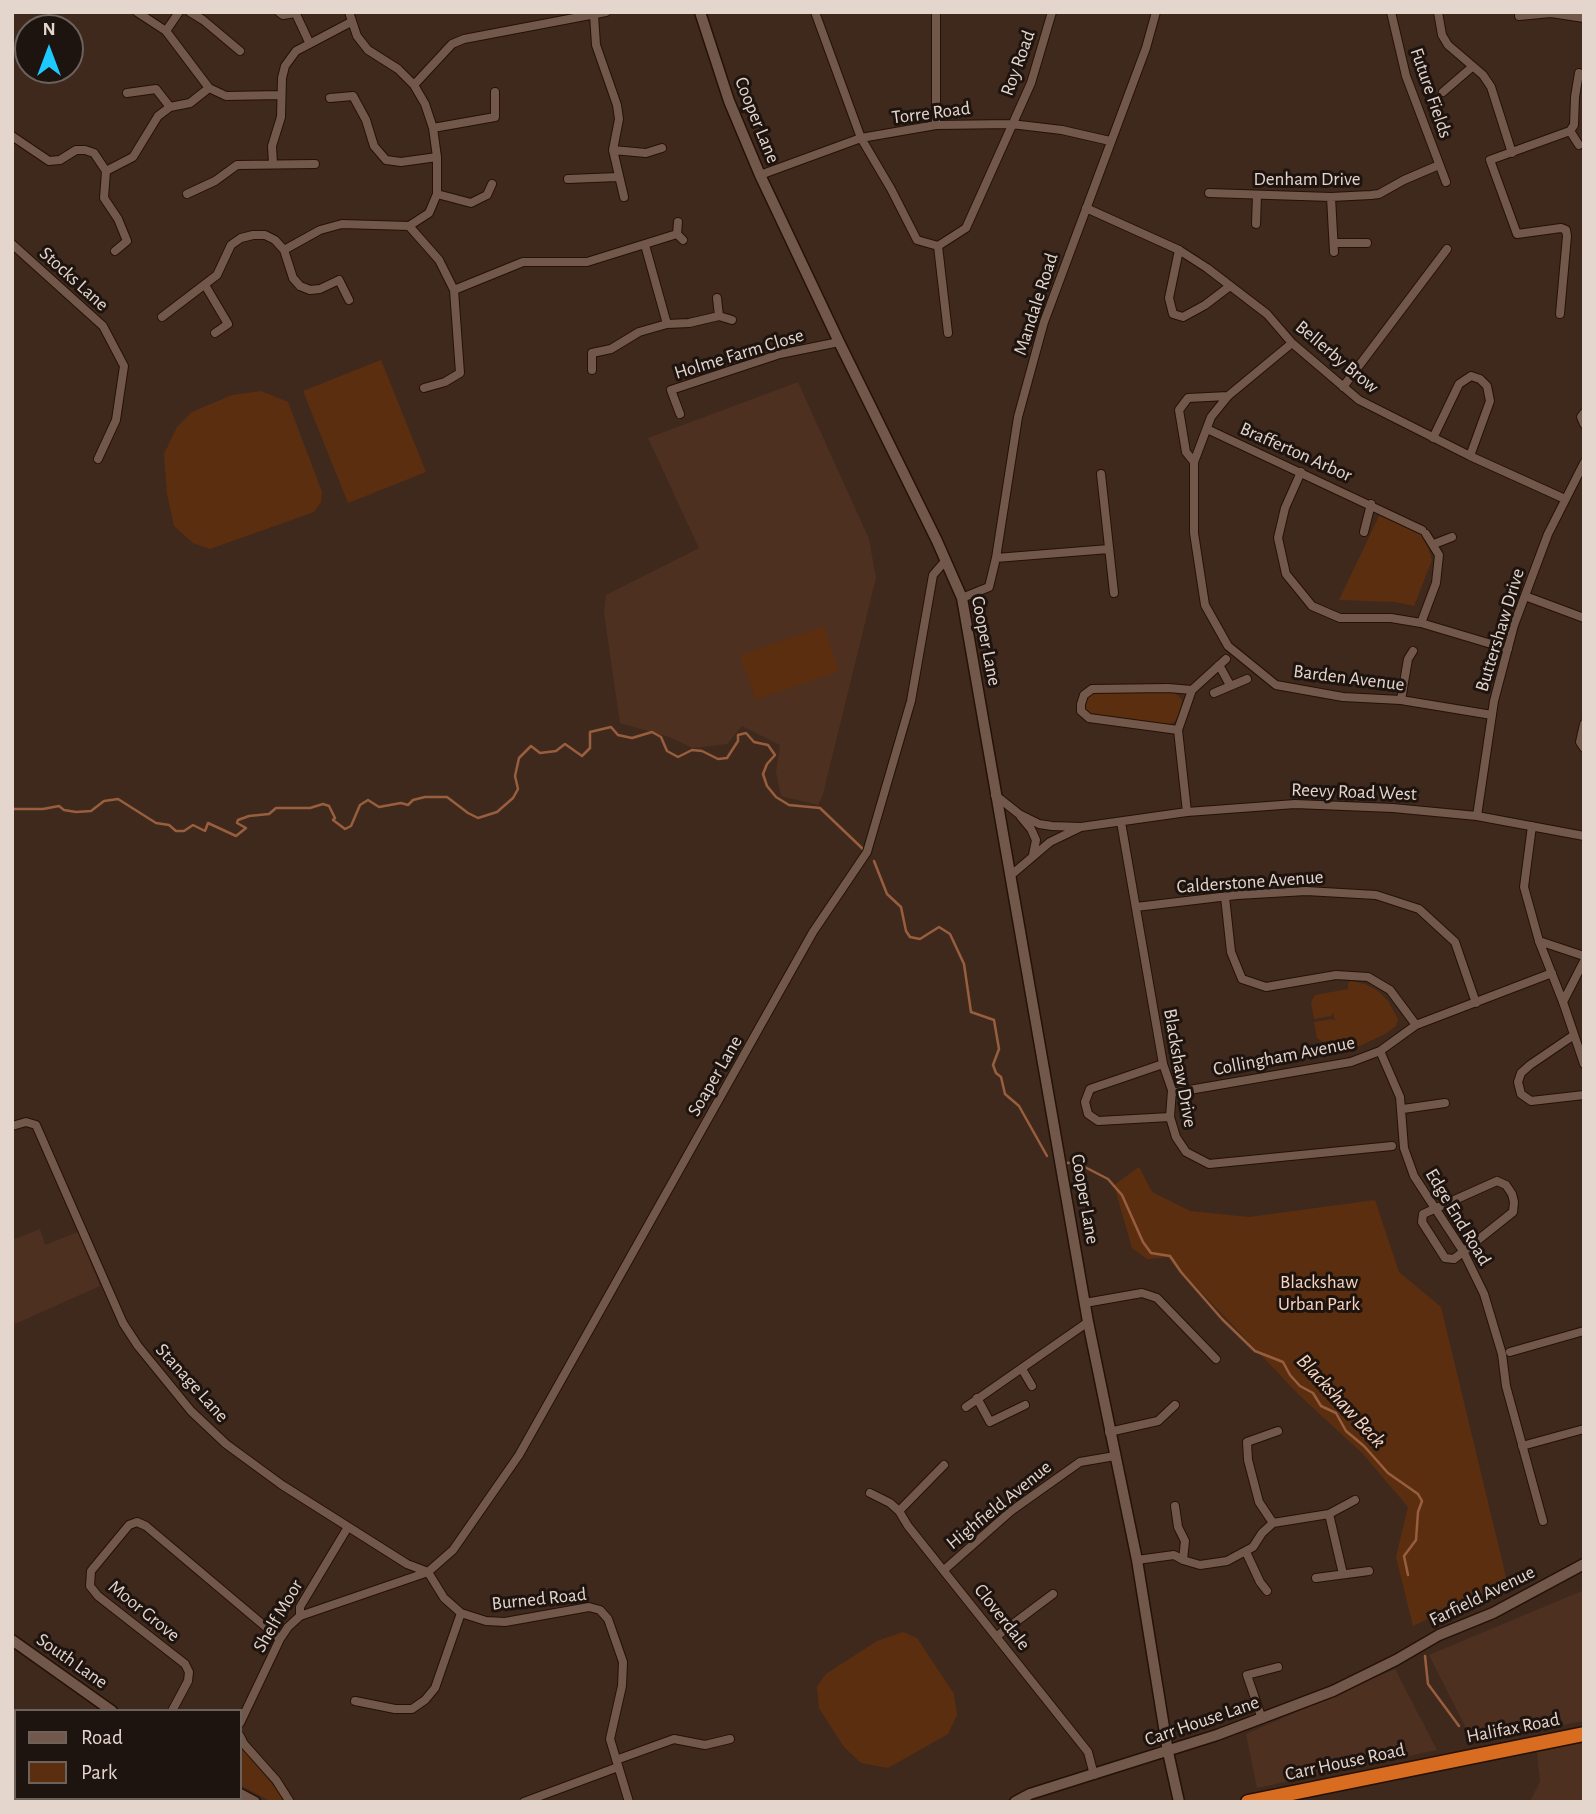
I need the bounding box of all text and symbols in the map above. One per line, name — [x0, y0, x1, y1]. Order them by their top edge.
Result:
north arrow — [14, 14, 84, 84]
text: N — [42, 20, 56, 39]
street label: Roy Road — [996, 27, 1040, 99]
street label: Future Fields — [1405, 45, 1457, 141]
street label: Cooper Lane — [729, 74, 785, 166]
street label: Torre Road — [890, 97, 972, 129]
street label: Denham Drive — [1253, 168, 1361, 190]
street label: Stocks Lane — [35, 242, 113, 316]
street label: Mandale Road — [1009, 250, 1063, 358]
street label: Bellerby Brow — [1291, 316, 1383, 398]
street label: Holme Farm Close — [672, 323, 806, 385]
street label: Brafferton Arbor — [1236, 417, 1356, 487]
street label: Buttershaw Drive — [1470, 566, 1530, 694]
street label: Cooper Lane — [966, 594, 1006, 688]
street label: Barden Avenue — [1292, 660, 1406, 696]
street label: Reevy Road West — [1291, 778, 1417, 806]
street label: Calderstone Avenue — [1176, 865, 1324, 899]
street label: Blackshaw Drive — [1158, 1007, 1202, 1129]
street label: Collingham Avenue — [1211, 1031, 1357, 1081]
street label: Soaper Lane — [683, 1032, 747, 1120]
street label: Cooper Lane — [1066, 1152, 1104, 1246]
street label: Edge End Road — [1420, 1164, 1496, 1270]
park label: Blackshaw Urban Park — [1278, 1271, 1360, 1315]
street label: Stanage Lane — [151, 1339, 233, 1427]
water label: Blackshaw Beck — [1291, 1349, 1391, 1453]
street label: Highfield Avenue — [942, 1456, 1056, 1554]
street label: Farfield Avenue — [1425, 1561, 1539, 1631]
street label: Moor Grove — [104, 1575, 184, 1647]
street label: Shelf Moor — [248, 1576, 308, 1656]
street label: Cloverdale — [969, 1579, 1035, 1655]
street label: Burned Road — [490, 1583, 588, 1615]
street label: South Lane — [32, 1628, 112, 1694]
street label: Carr House Lane — [1142, 1691, 1262, 1751]
street label: Halifax Road — [1465, 1708, 1561, 1748]
legend — [14, 1709, 242, 1800]
text: Road — [81, 1727, 123, 1748]
street label: Carr House Road — [1283, 1738, 1407, 1786]
text: Park — [81, 1762, 117, 1783]

